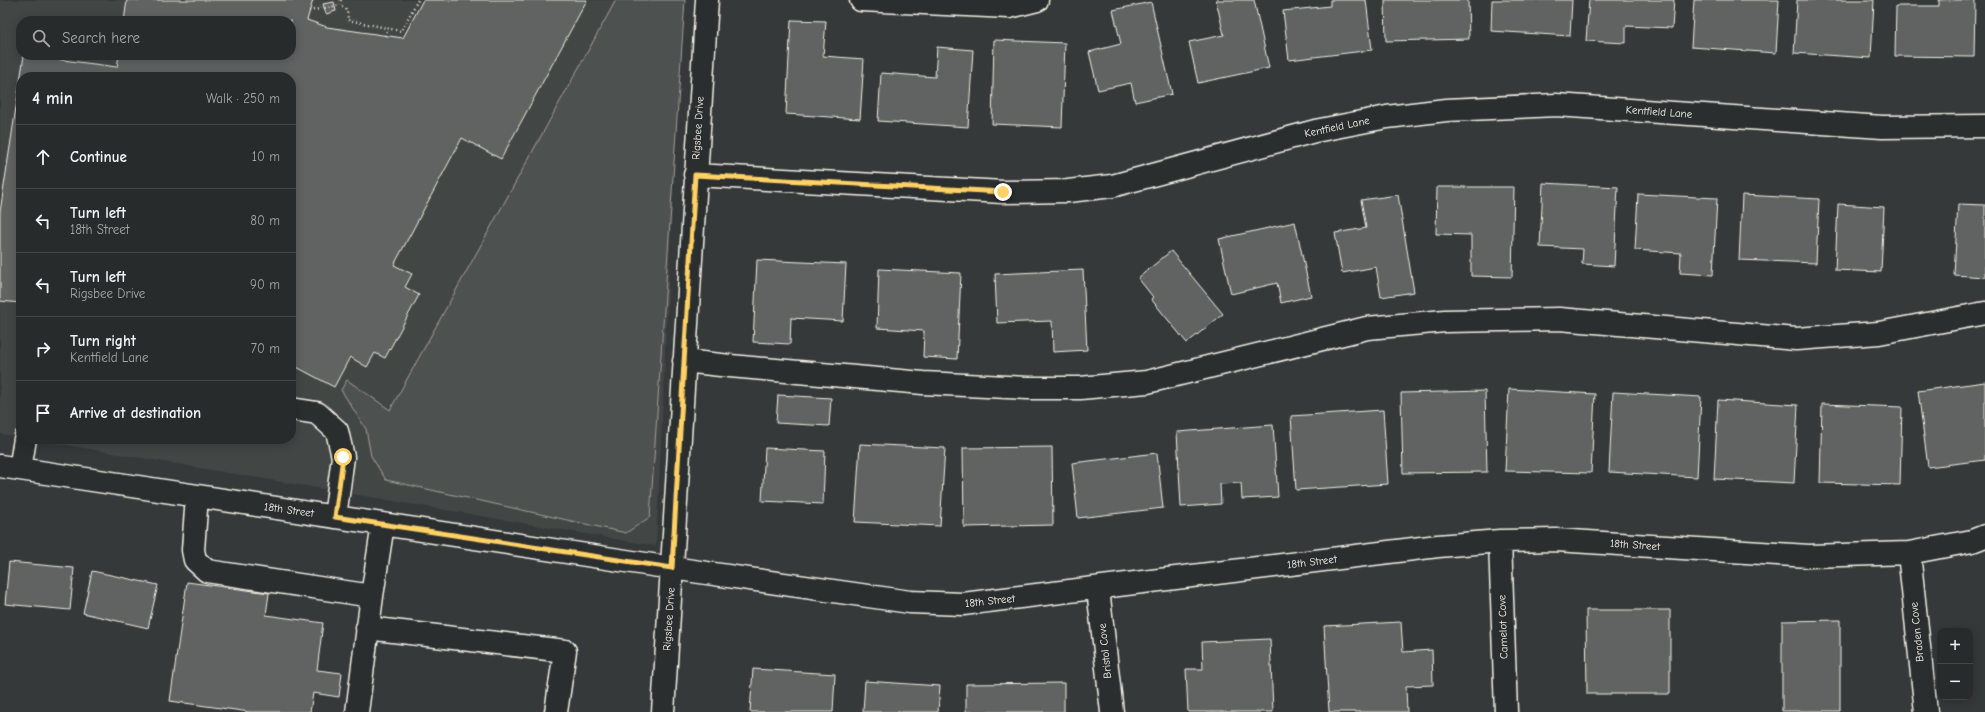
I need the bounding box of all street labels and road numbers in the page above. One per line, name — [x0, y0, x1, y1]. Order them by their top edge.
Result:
street label: Rigsbee Drive — [689, 95, 707, 160]
street label: Kentfield Lane — [1625, 103, 1693, 121]
street label: Kentfield Lane — [1303, 114, 1371, 140]
street label: 18th Street — [263, 500, 316, 520]
street label: 18th Street — [1609, 537, 1661, 553]
street label: 18th Street — [1286, 552, 1339, 572]
street label: Rigsbee Drive — [660, 586, 678, 651]
street label: 18th Street — [964, 592, 1017, 610]
street label: Camelot Cove — [1495, 594, 1511, 659]
street label: Braden Cove — [1907, 601, 1927, 663]
street label: Bristol Cove — [1096, 622, 1114, 679]

